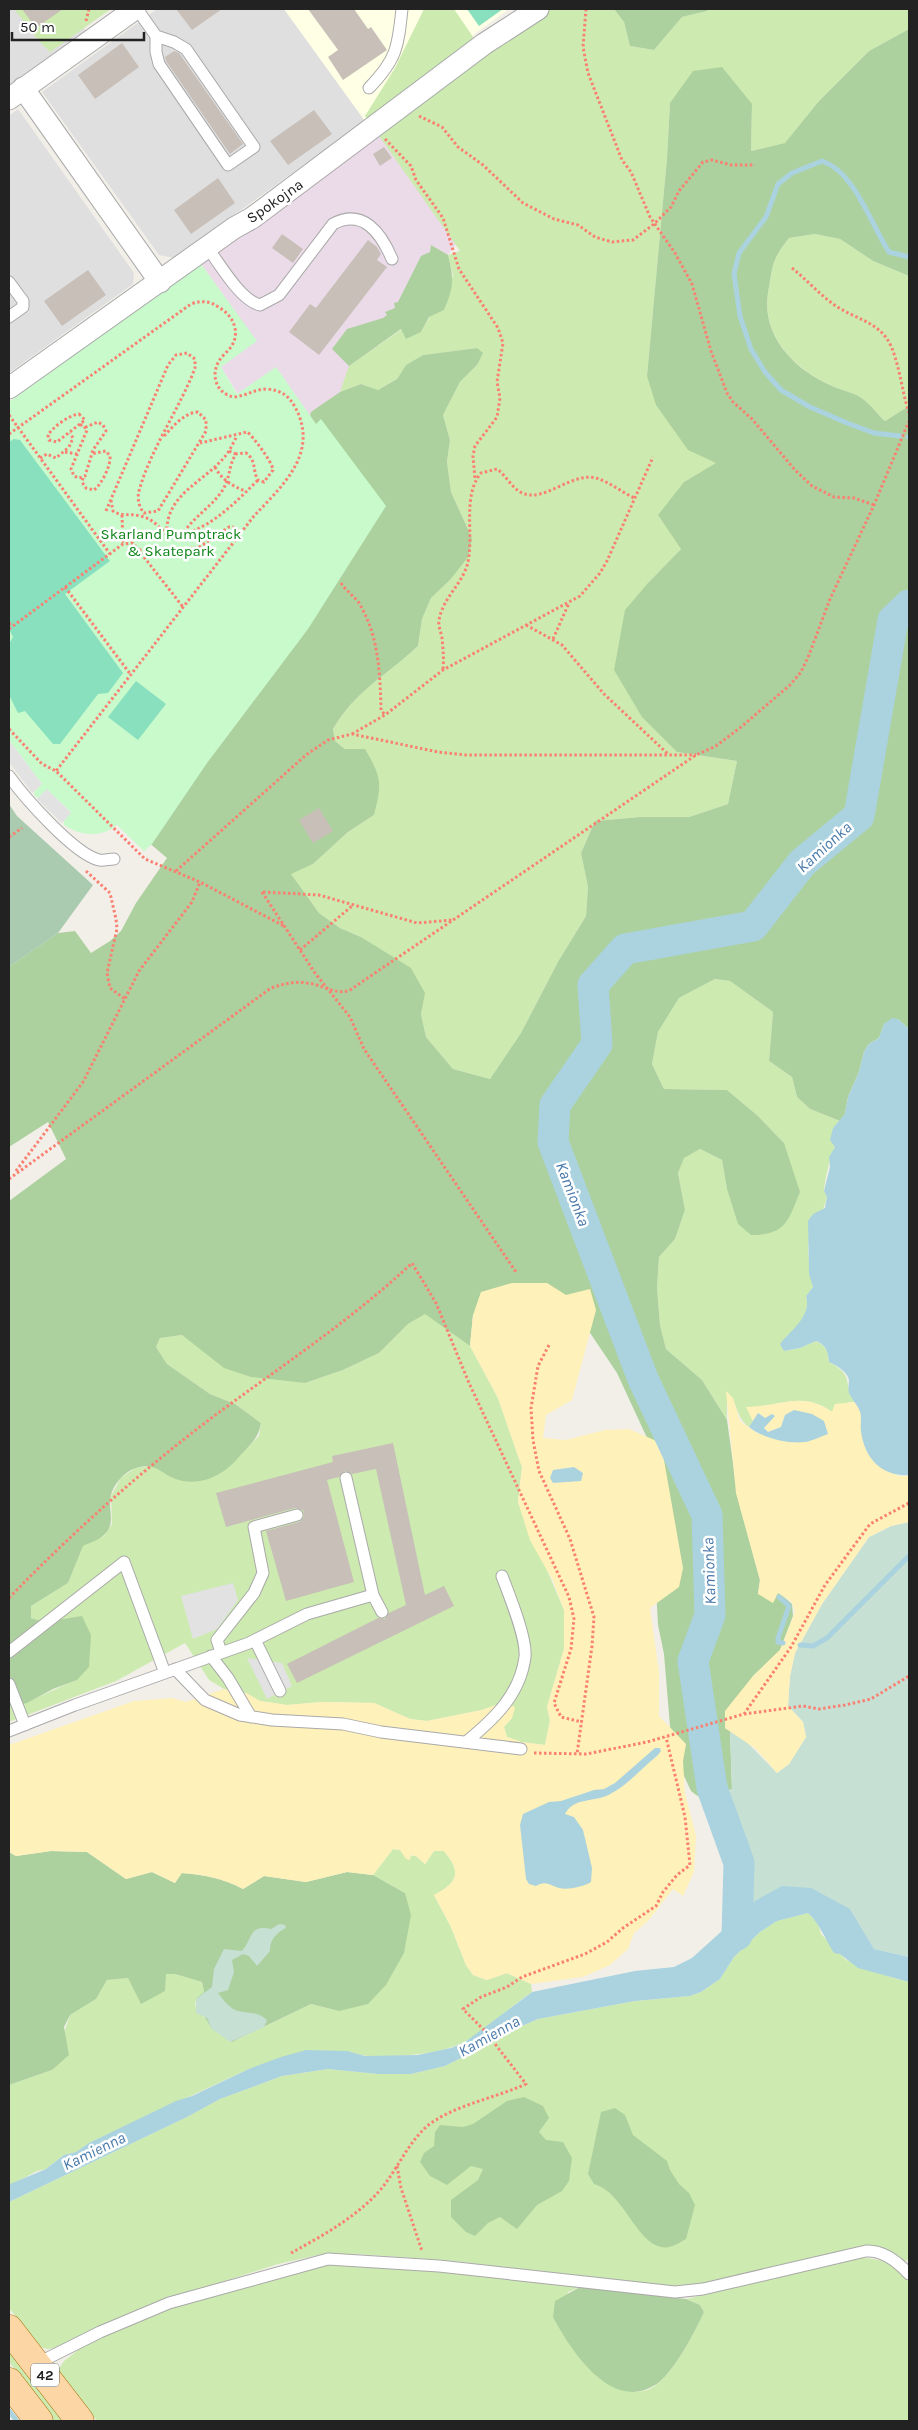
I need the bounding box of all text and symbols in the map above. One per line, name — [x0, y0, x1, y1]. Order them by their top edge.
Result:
scale bar — [12, 10, 145, 42]
text: 50 m — [20, 18, 55, 36]
street label: Spokojna — [243, 175, 307, 227]
park label: Skarland Pumptrack & Skatepark — [101, 525, 241, 560]
water label: Kamionka — [793, 817, 855, 877]
water label: Kamionka — [552, 1159, 594, 1229]
water label: Kamionka — [698, 1537, 720, 1605]
water label: Kamienna — [455, 2011, 523, 2061]
water label: Kamienna — [60, 2128, 128, 2174]
road number: 42 — [31, 2364, 59, 2386]

